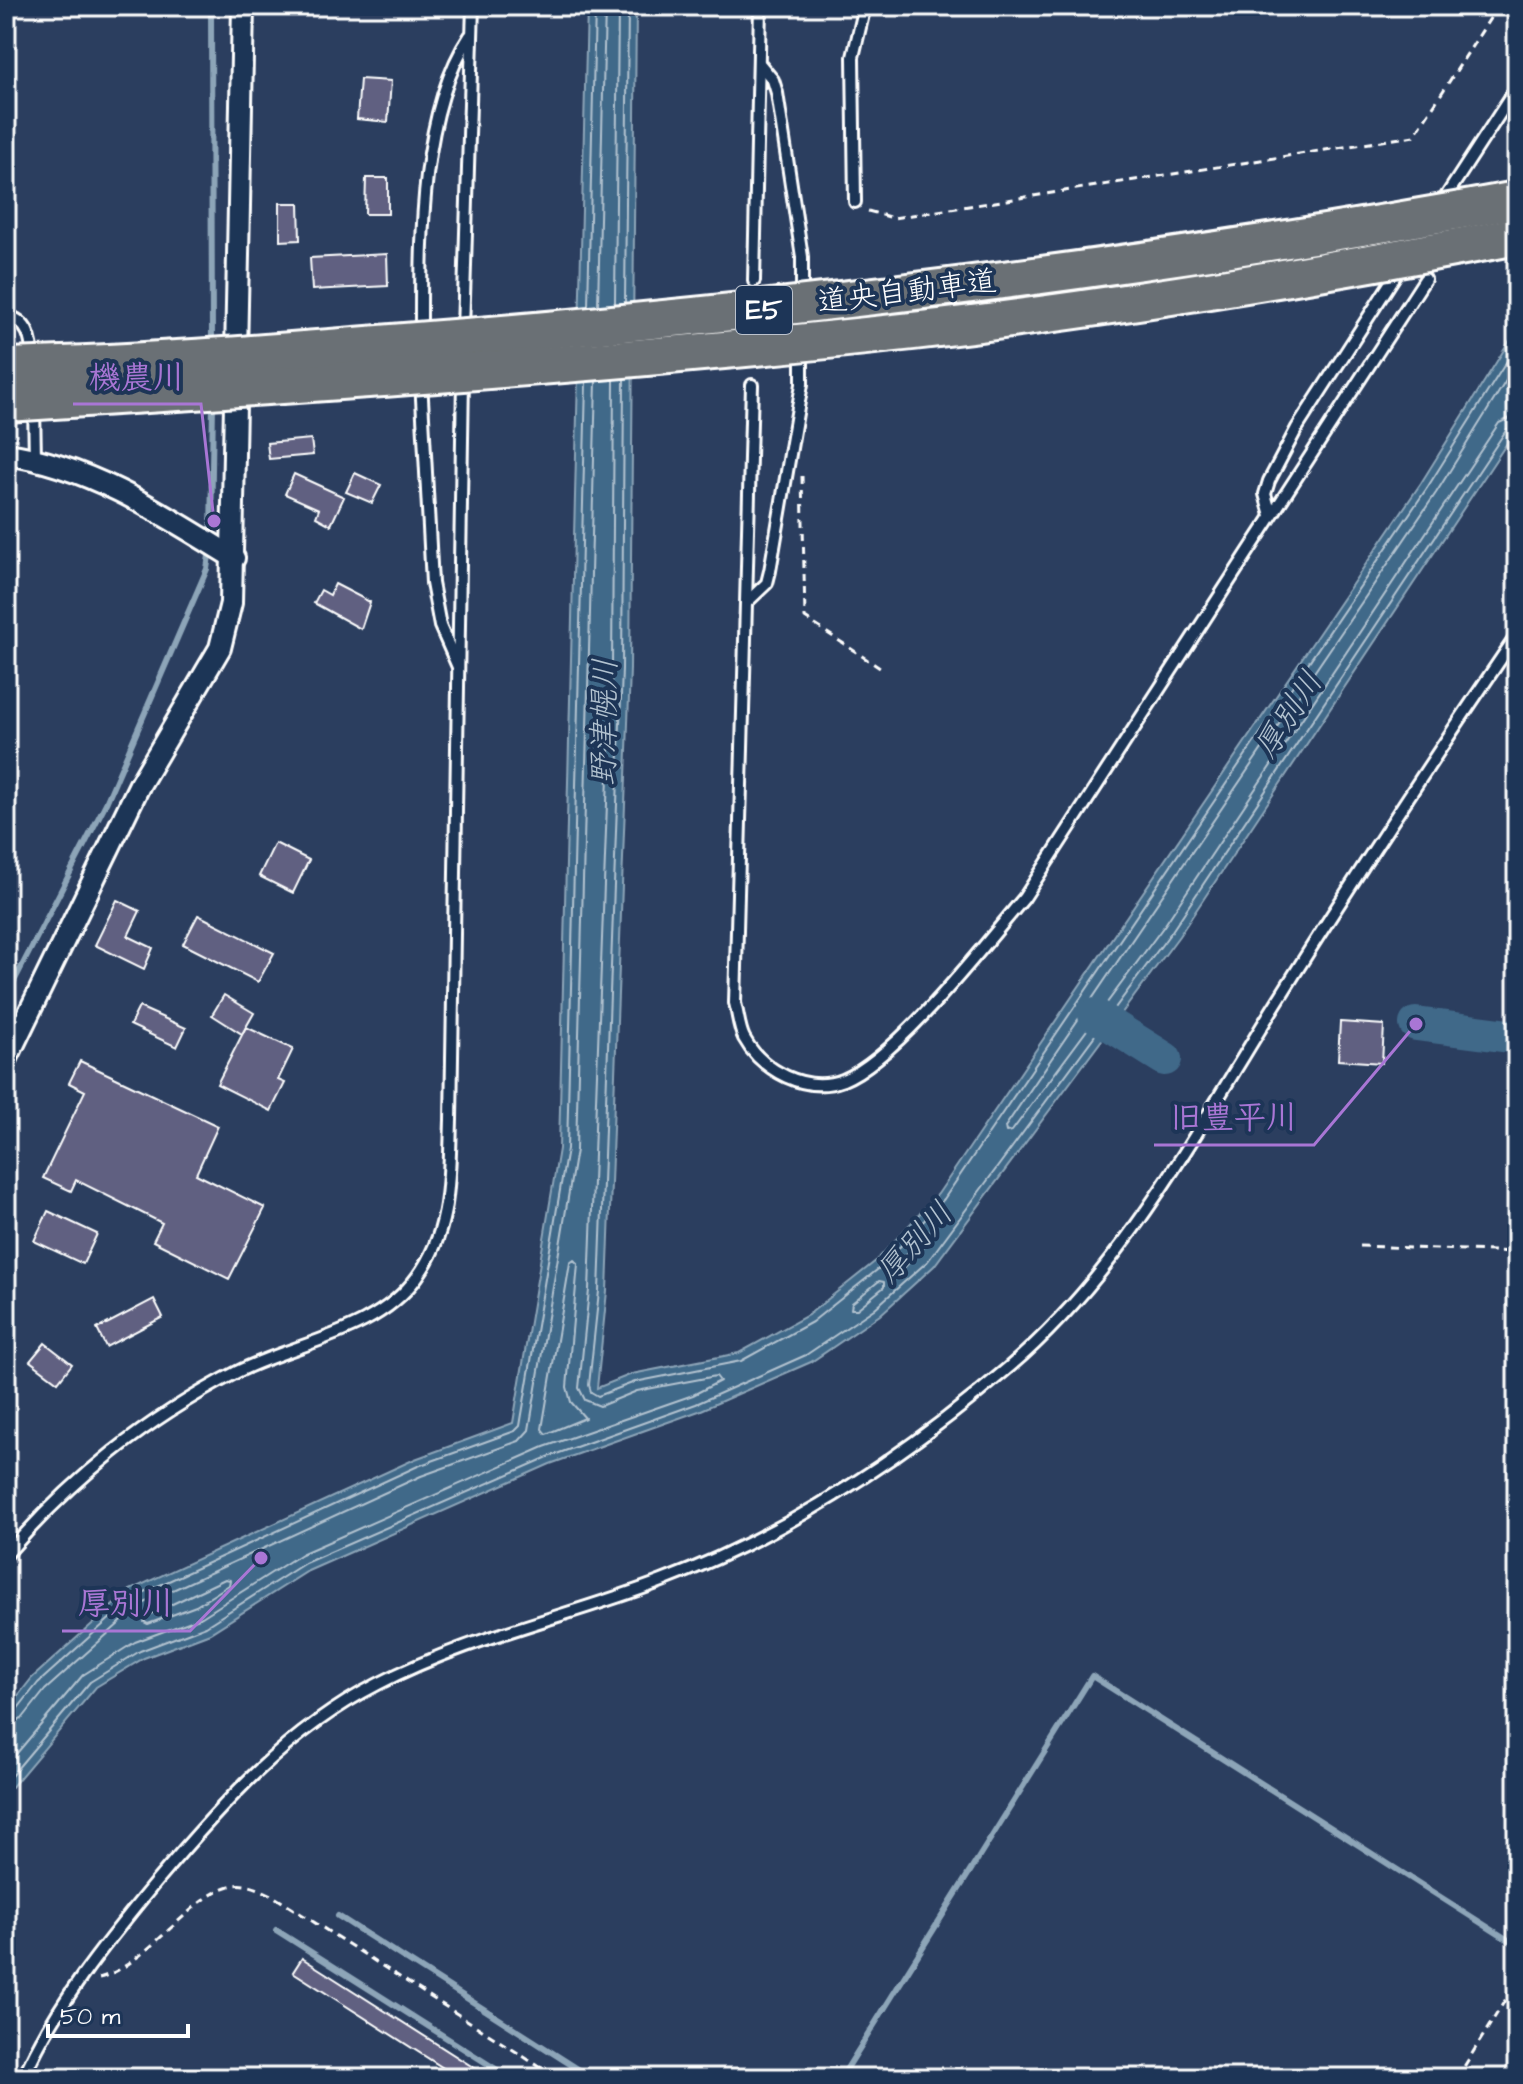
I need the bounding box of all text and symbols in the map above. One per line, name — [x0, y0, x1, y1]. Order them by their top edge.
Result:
street label: 道央自動車道 — [815, 260, 999, 324]
road number: E5 — [736, 286, 792, 334]
callout: 機農川 — [73, 348, 201, 404]
text: 機農川 — [89, 356, 185, 401]
water label: 野津幌川 — [581, 658, 629, 786]
water label: 厚別川 — [1244, 662, 1334, 768]
callout: 旧豊平川 — [1154, 1089, 1314, 1145]
text: 旧豊平川 — [1170, 1096, 1298, 1141]
water label: 厚別川 — [866, 1192, 964, 1294]
callout: 厚別川 — [62, 1575, 190, 1631]
text: 厚別川 — [78, 1582, 174, 1627]
scale bar — [48, 1988, 188, 2038]
text: 50 m — [60, 2000, 121, 2034]

